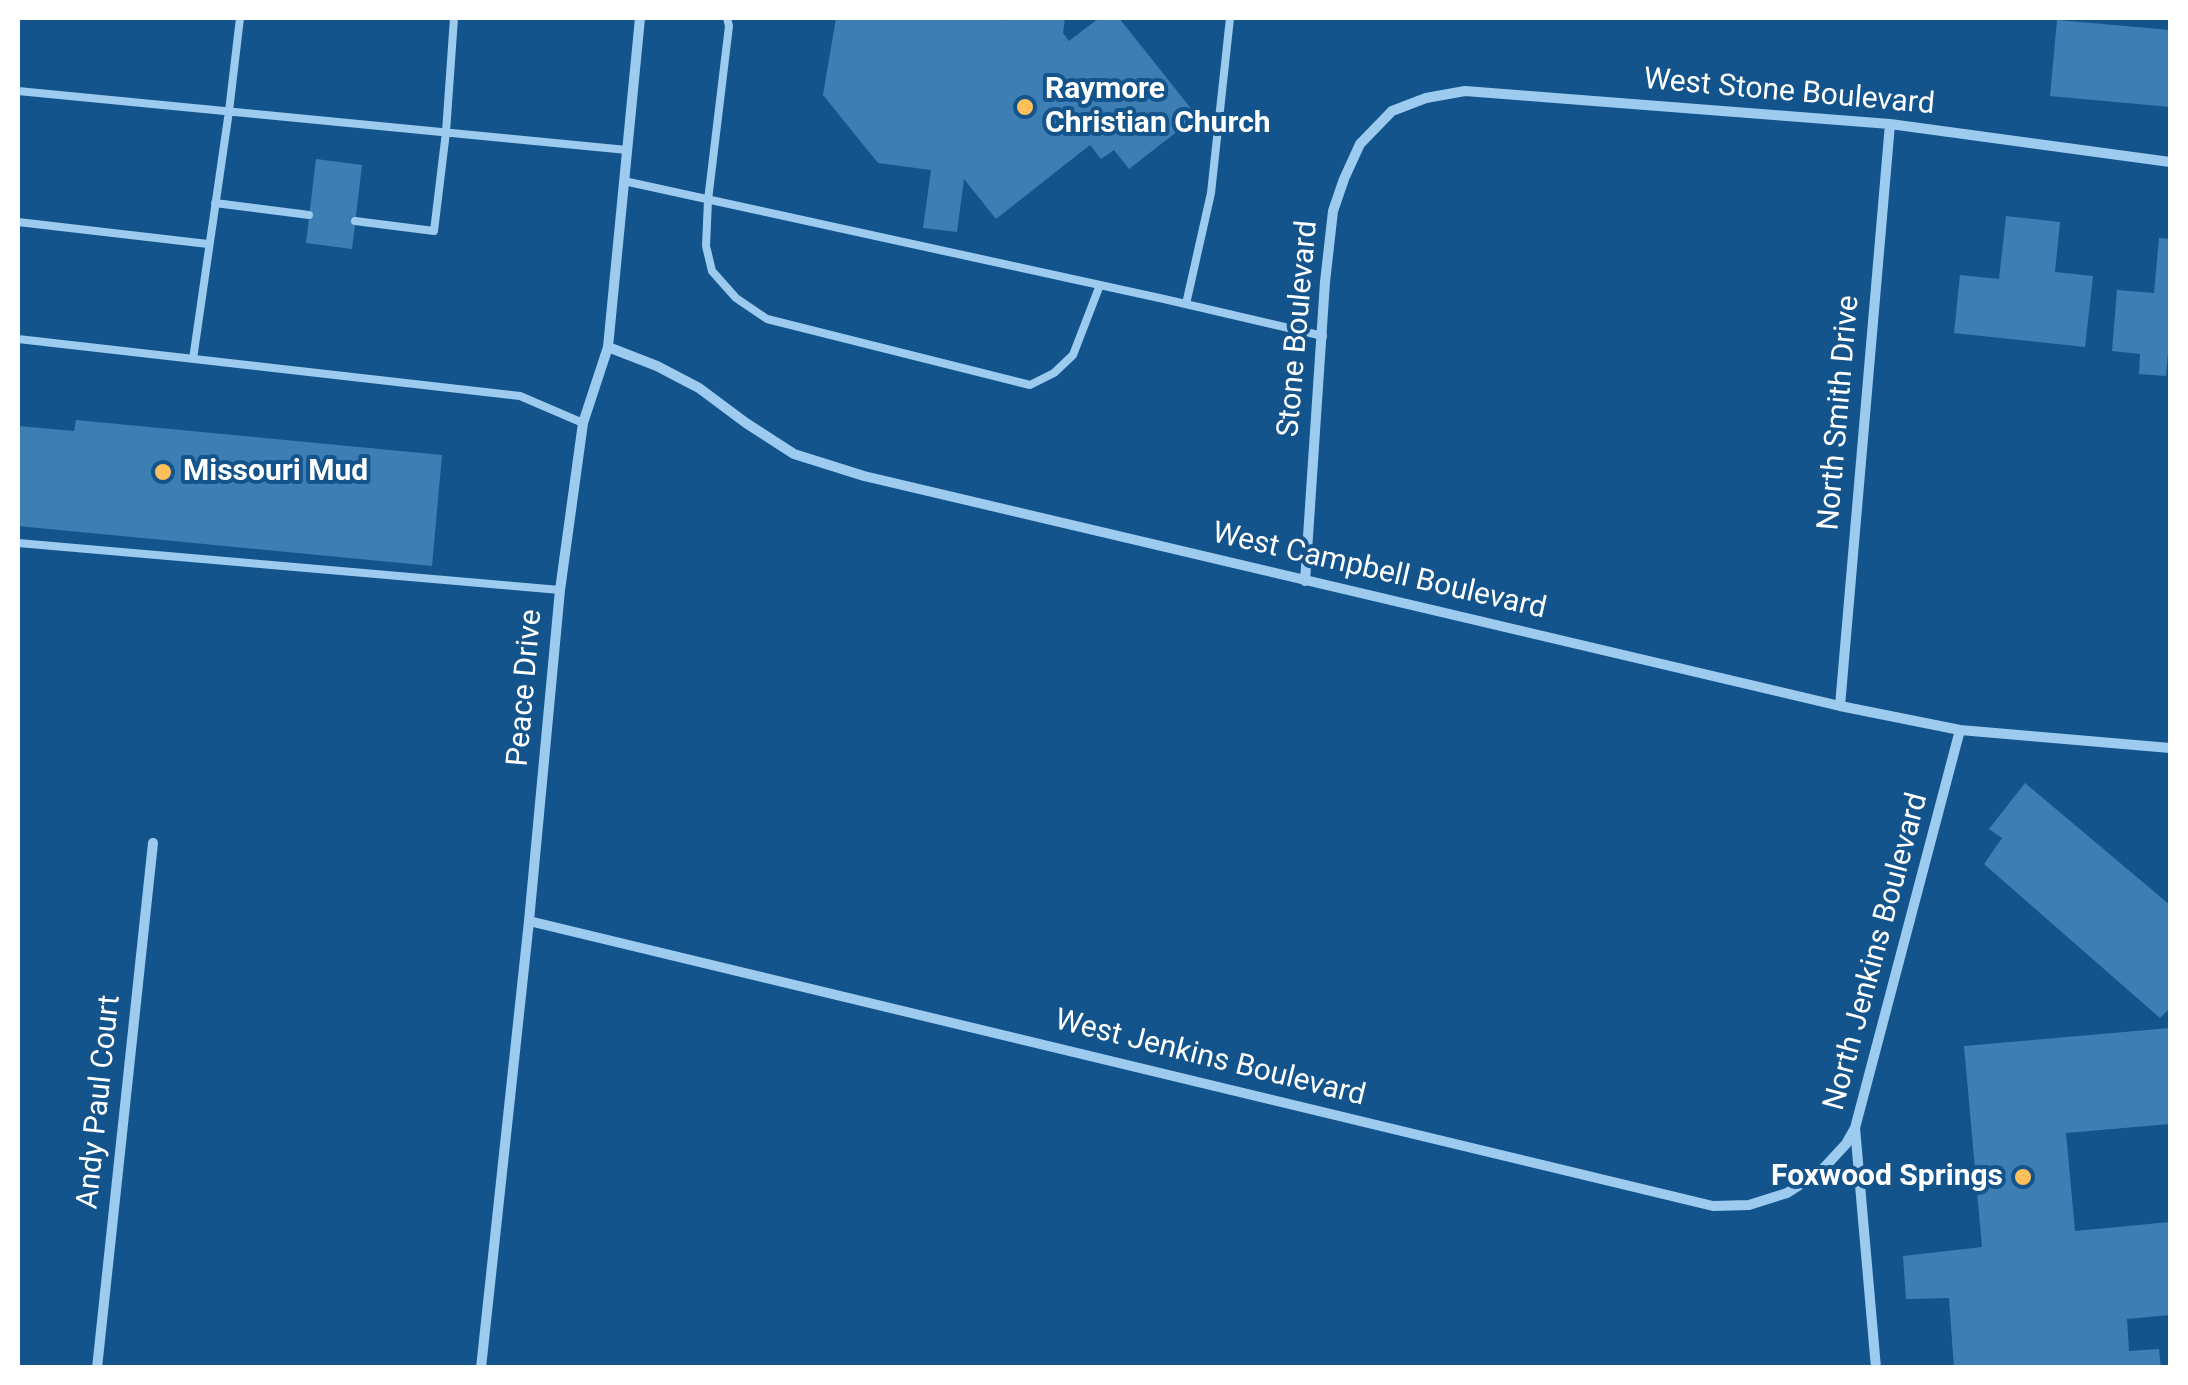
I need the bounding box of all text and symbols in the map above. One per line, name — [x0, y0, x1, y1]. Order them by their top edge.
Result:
street label: West Stone Boulevard — [1642, 62, 1936, 124]
place label: Raymore Christian Church — [1045, 72, 1271, 142]
marker: Raymore Christian Church — [1014, 96, 1036, 118]
street label: Stone Boulevard — [1272, 219, 1326, 439]
street label: North Smith Drive — [1812, 294, 1868, 532]
place label: Missouri Mud — [183, 454, 368, 490]
marker: Missouri Mud — [152, 461, 174, 483]
street label: West Campbell Boulevard — [1209, 516, 1549, 628]
street label: Peace Drive — [501, 608, 551, 768]
street label: North Jenkins Boulevard — [1817, 789, 1937, 1115]
street label: Andy Paul Court — [71, 993, 129, 1211]
street label: West Jenkins Boulevard — [1051, 1003, 1369, 1115]
place label: Foxwood Springs — [1771, 1159, 2003, 1195]
marker: Foxwood Springs — [2012, 1166, 2034, 1188]

